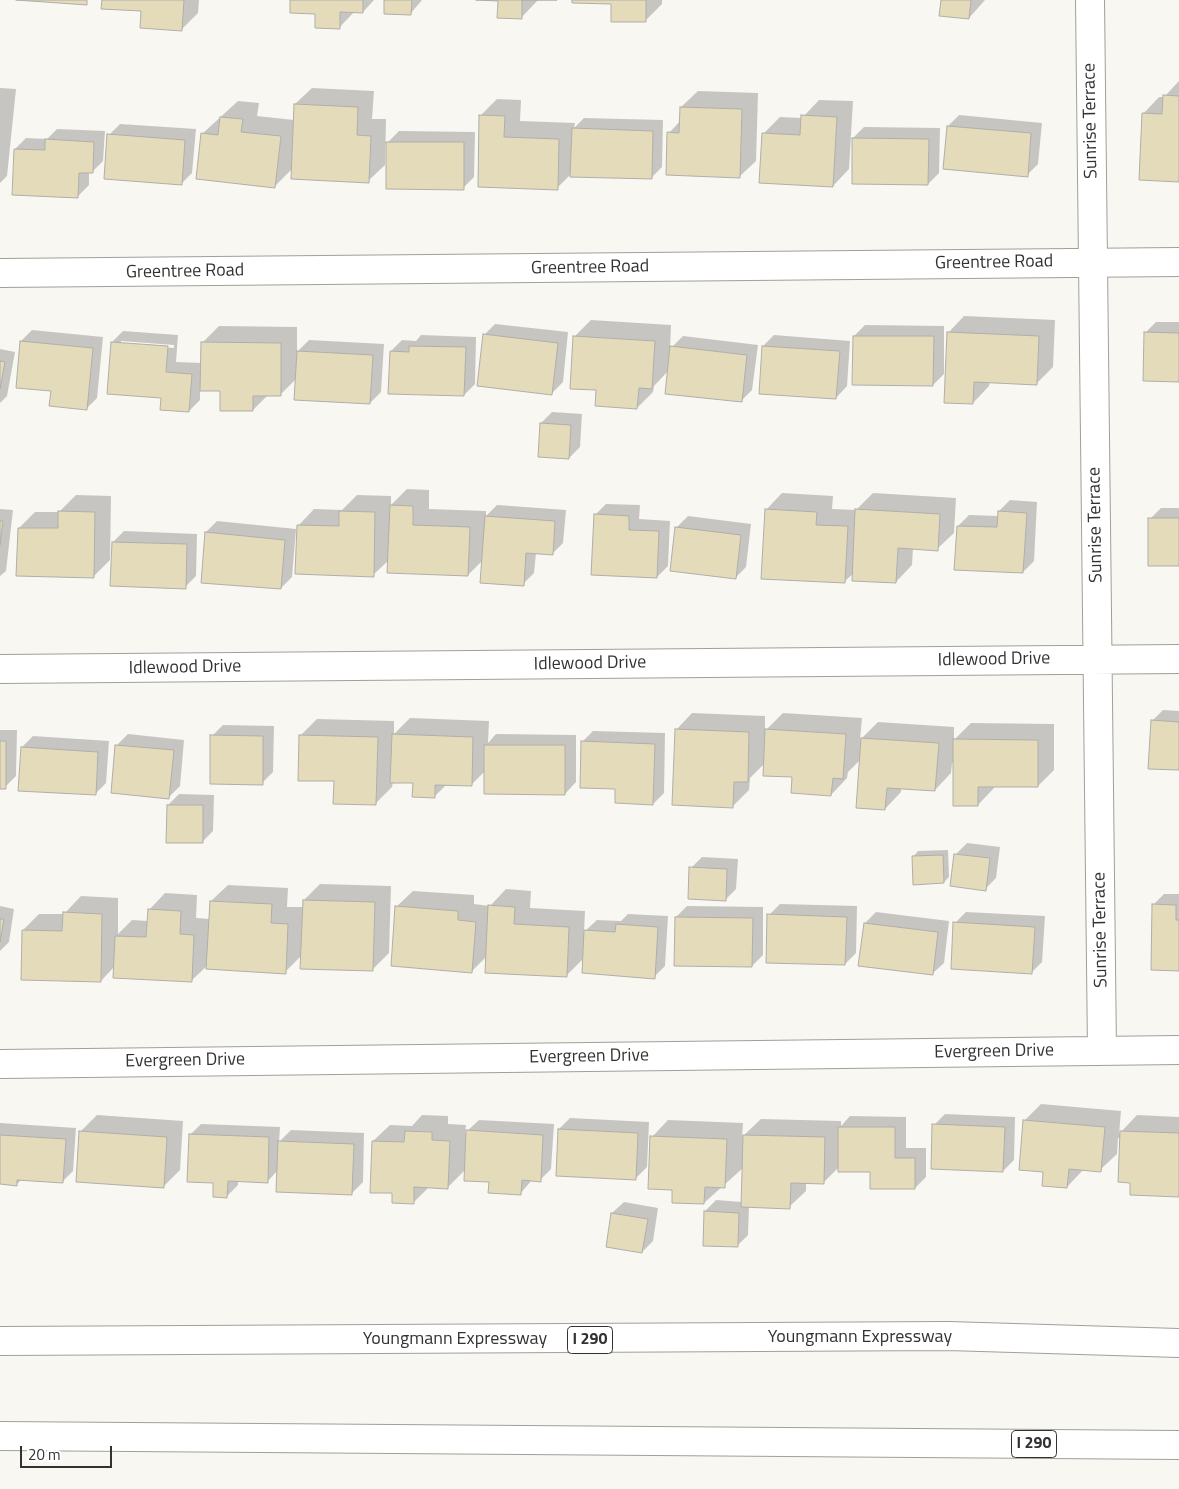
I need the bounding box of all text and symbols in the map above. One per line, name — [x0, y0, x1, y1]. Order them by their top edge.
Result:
street label: Sunrise Terrace — [1079, 63, 1103, 179]
street label: Greentree Road — [935, 251, 1053, 275]
street label: Greentree Road — [531, 256, 649, 280]
street label: Greentree Road — [126, 260, 244, 284]
street label: Sunrise Terrace — [1084, 467, 1108, 583]
street label: Idlewood Drive — [938, 648, 1050, 672]
street label: Idlewood Drive — [534, 652, 646, 676]
street label: Idlewood Drive — [129, 656, 241, 680]
street label: Sunrise Terrace — [1089, 872, 1113, 988]
street label: Evergreen Drive — [934, 1040, 1054, 1064]
street label: Evergreen Drive — [529, 1045, 649, 1069]
street label: Evergreen Drive — [125, 1049, 245, 1073]
road number: I 290 — [568, 1326, 612, 1354]
street label: Youngmann Expressway — [768, 1327, 952, 1349]
street label: Youngmann Expressway — [363, 1329, 547, 1351]
road number: I 290 — [1012, 1430, 1056, 1458]
scale bar — [22, 1436, 115, 1468]
text: 20 m — [28, 1443, 61, 1466]

